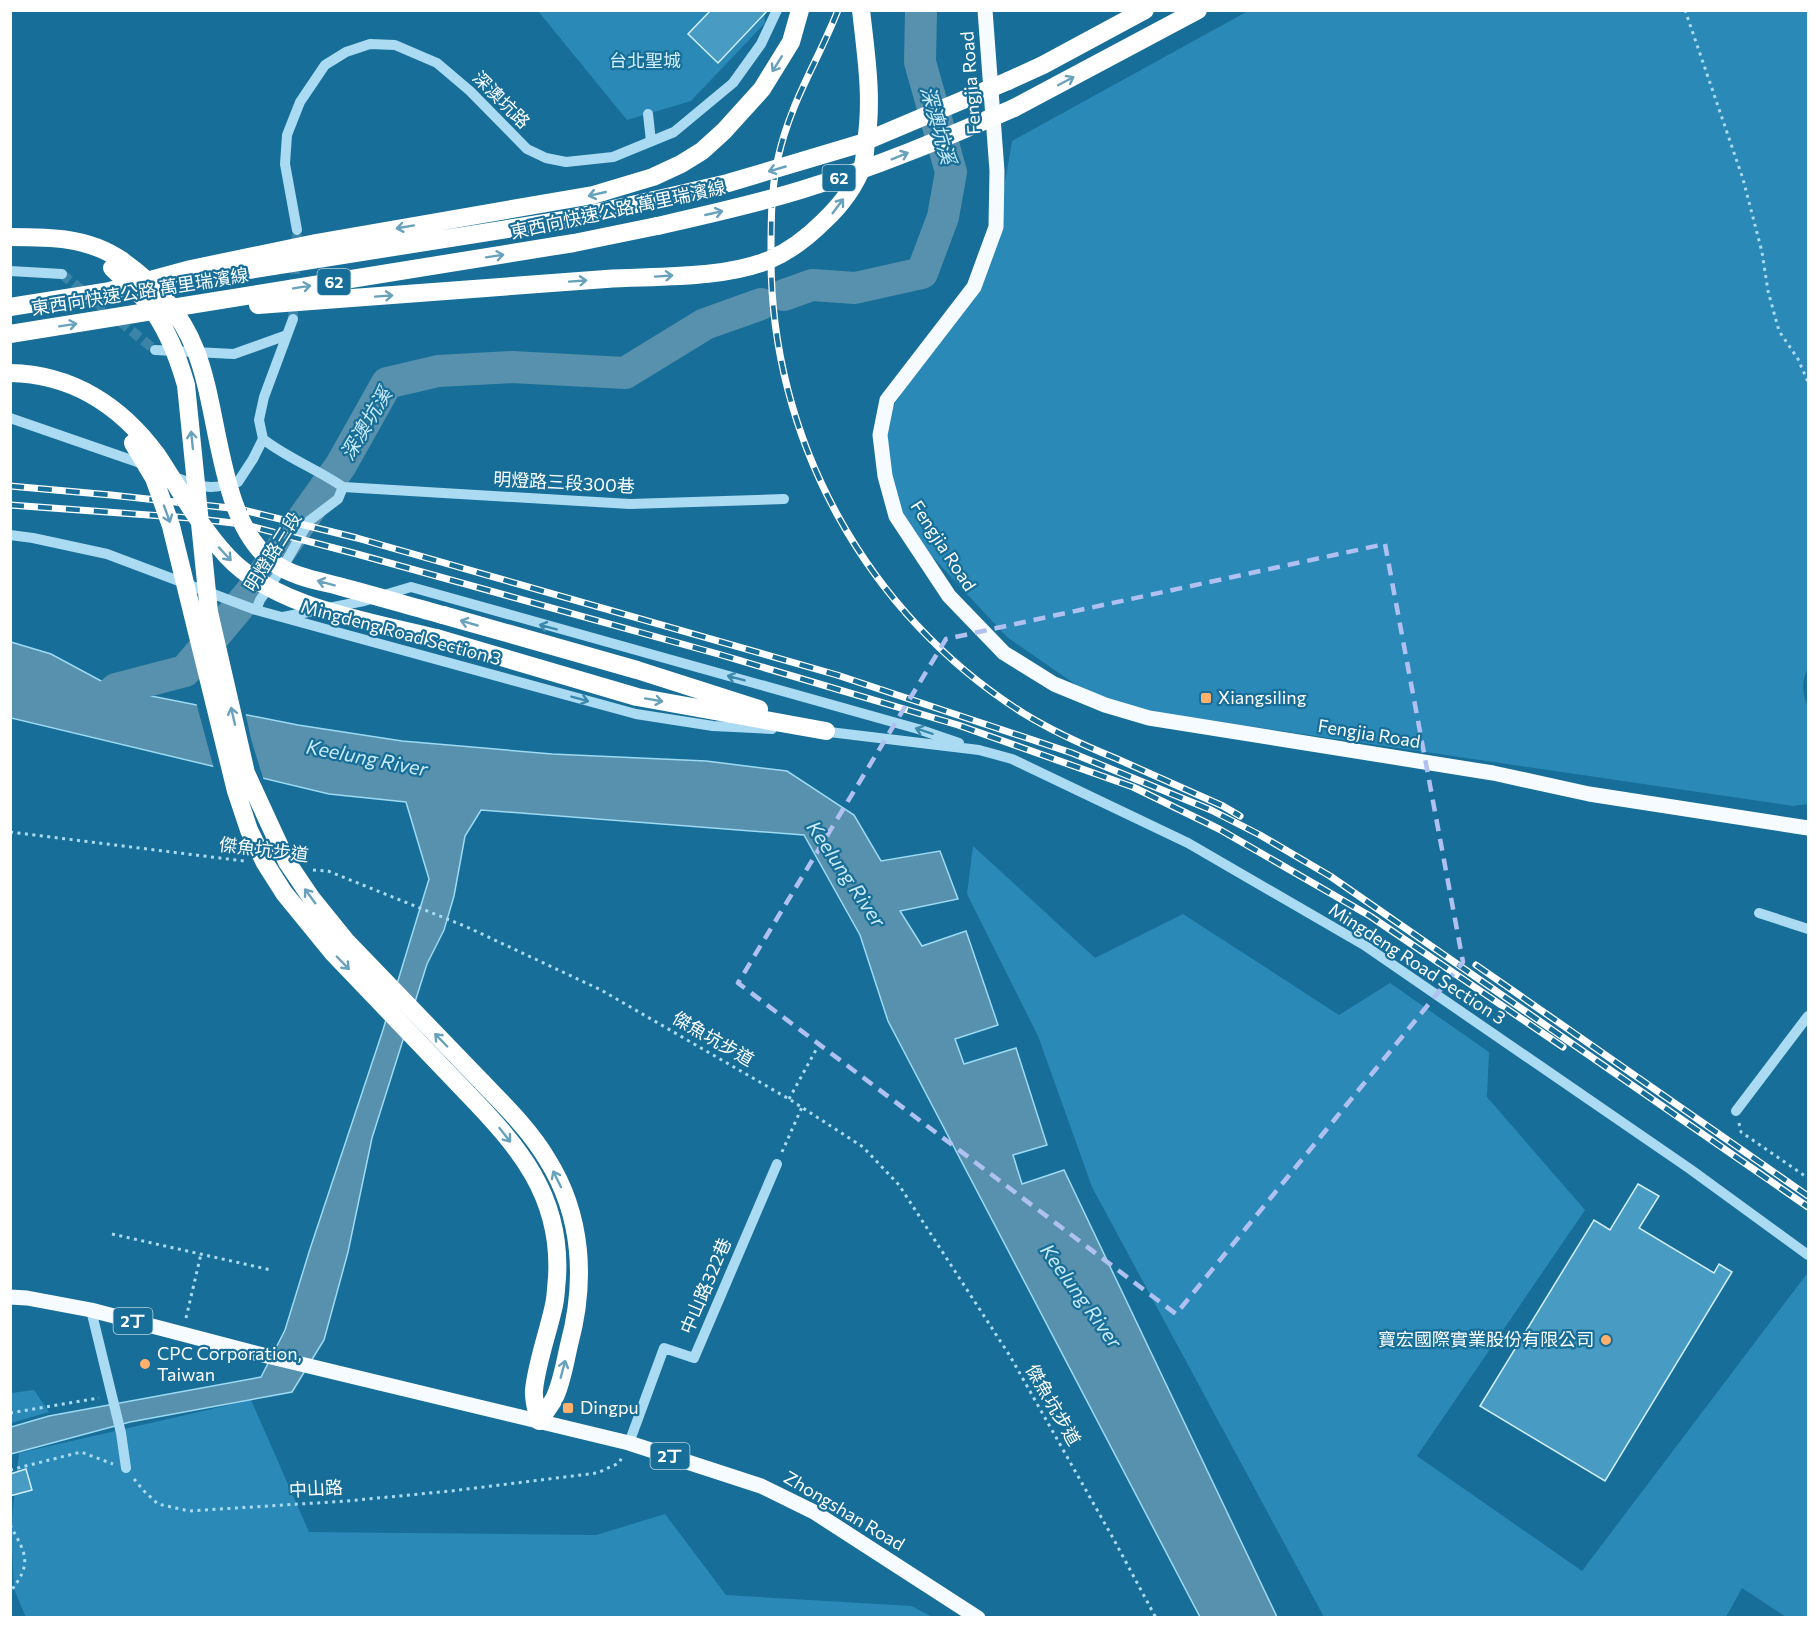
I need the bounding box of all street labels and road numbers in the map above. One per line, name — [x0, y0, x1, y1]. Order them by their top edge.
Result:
street label: Fengjia Road — [955, 31, 985, 136]
street label: 深澳坑路 — [468, 66, 535, 133]
road number: 62 — [822, 165, 856, 191]
street label: 東西向快速公路 萬里瑞濱線 — [508, 175, 727, 243]
street label: 東西向快速公路 萬里瑞濱線 — [30, 263, 250, 319]
road number: 62 — [318, 269, 350, 295]
street label: 明燈路三段300巷 — [493, 467, 635, 497]
street label: Fengjia Road — [906, 496, 981, 595]
street label: 明燈路三段 — [239, 507, 305, 595]
street label: Mingdeng Road Section 3 — [299, 595, 504, 669]
street label: Fengjia Road — [1316, 714, 1422, 752]
street label: 傑魚坑步道 — [218, 833, 310, 865]
street label: Mingdeng Road Section 3 — [1325, 898, 1510, 1029]
street label: 傑魚坑步道 — [669, 1006, 758, 1070]
street label: 中山路322巷 — [675, 1234, 735, 1337]
road number: 2丁 — [114, 1308, 152, 1334]
street label: 傑魚坑步道 — [1022, 1360, 1086, 1449]
road number: 2丁 — [650, 1443, 690, 1469]
street label: Zhongshan Road — [780, 1465, 909, 1555]
street label: 中山路 — [288, 1476, 343, 1500]

